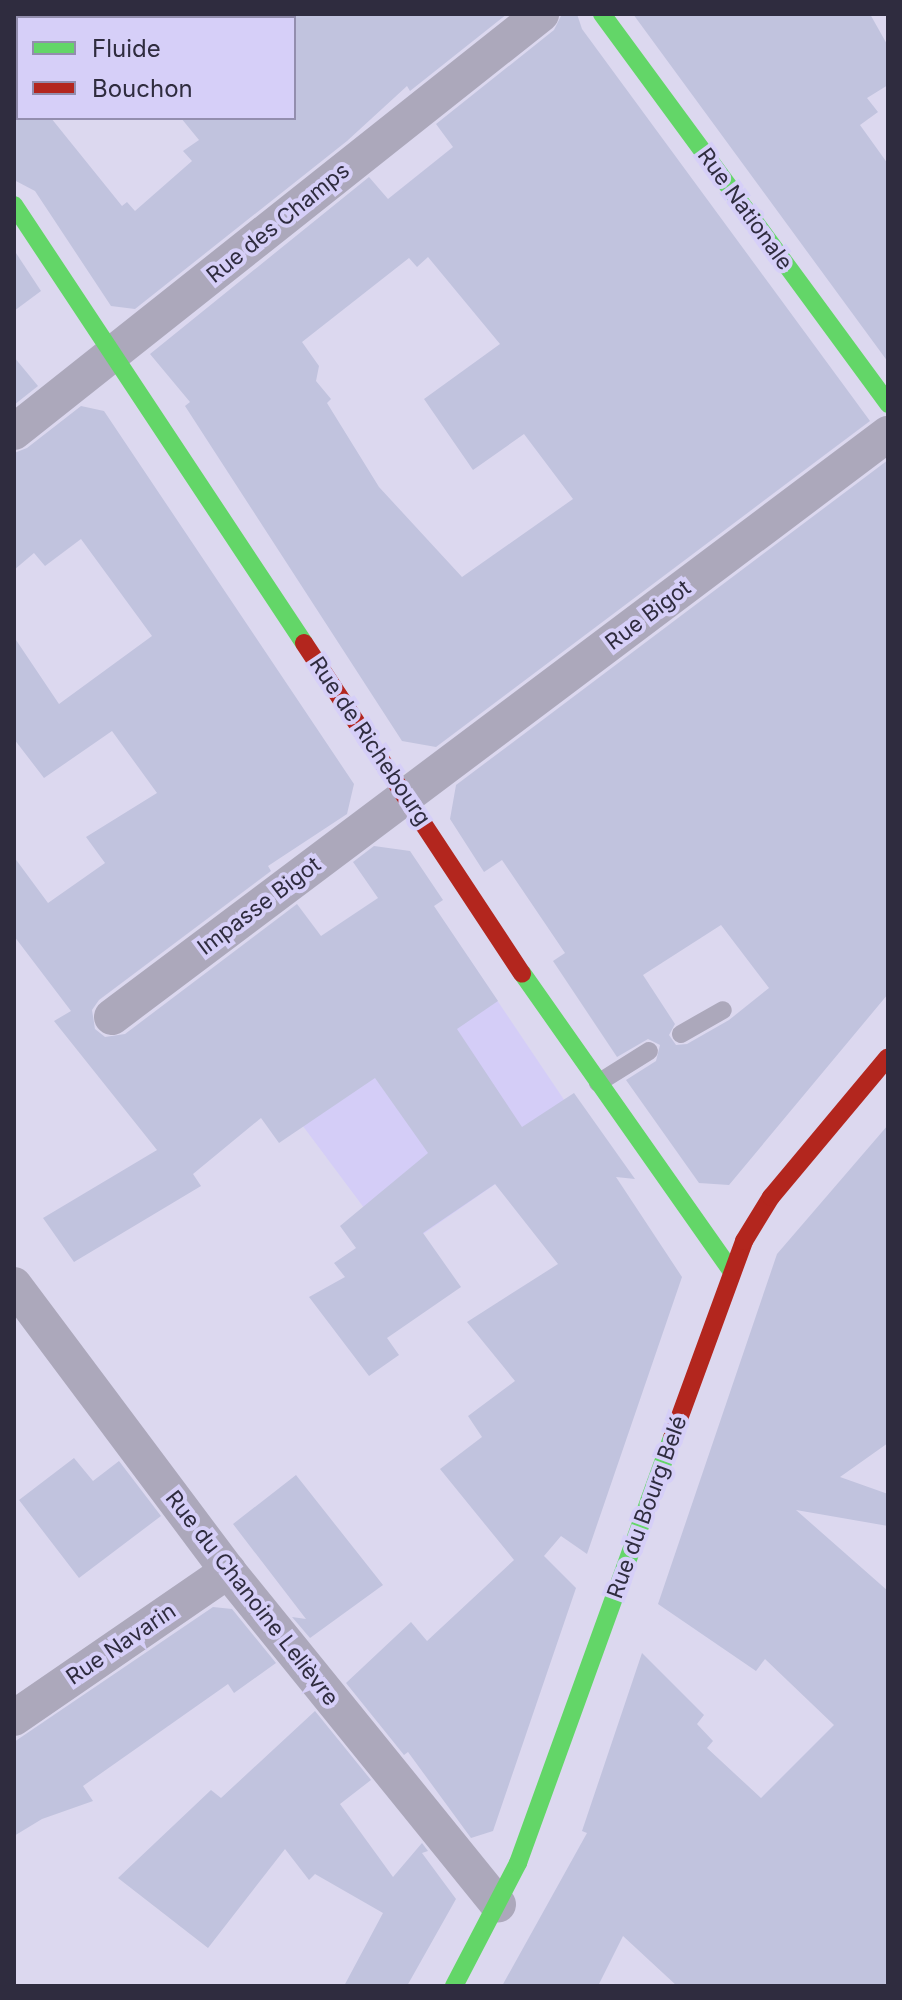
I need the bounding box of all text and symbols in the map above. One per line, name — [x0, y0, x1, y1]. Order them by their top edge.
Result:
legend — [16, 16, 296, 120]
text: Fluide — [92, 34, 161, 63]
text: Bouchon — [92, 74, 193, 103]
street label: Rue Nationale — [692, 143, 798, 275]
street label: Rue des Champs — [201, 157, 355, 289]
street label: Rue Bigot — [600, 574, 696, 656]
street label: Rue de Richebourg — [304, 652, 436, 830]
street label: Impasse Bigot — [192, 851, 326, 961]
street label: Rue du Bourg Belé — [602, 1412, 692, 1602]
street label: Rue du Chanoine Lelièvre — [160, 1485, 344, 1711]
street label: Rue Navarin — [61, 1598, 181, 1690]

